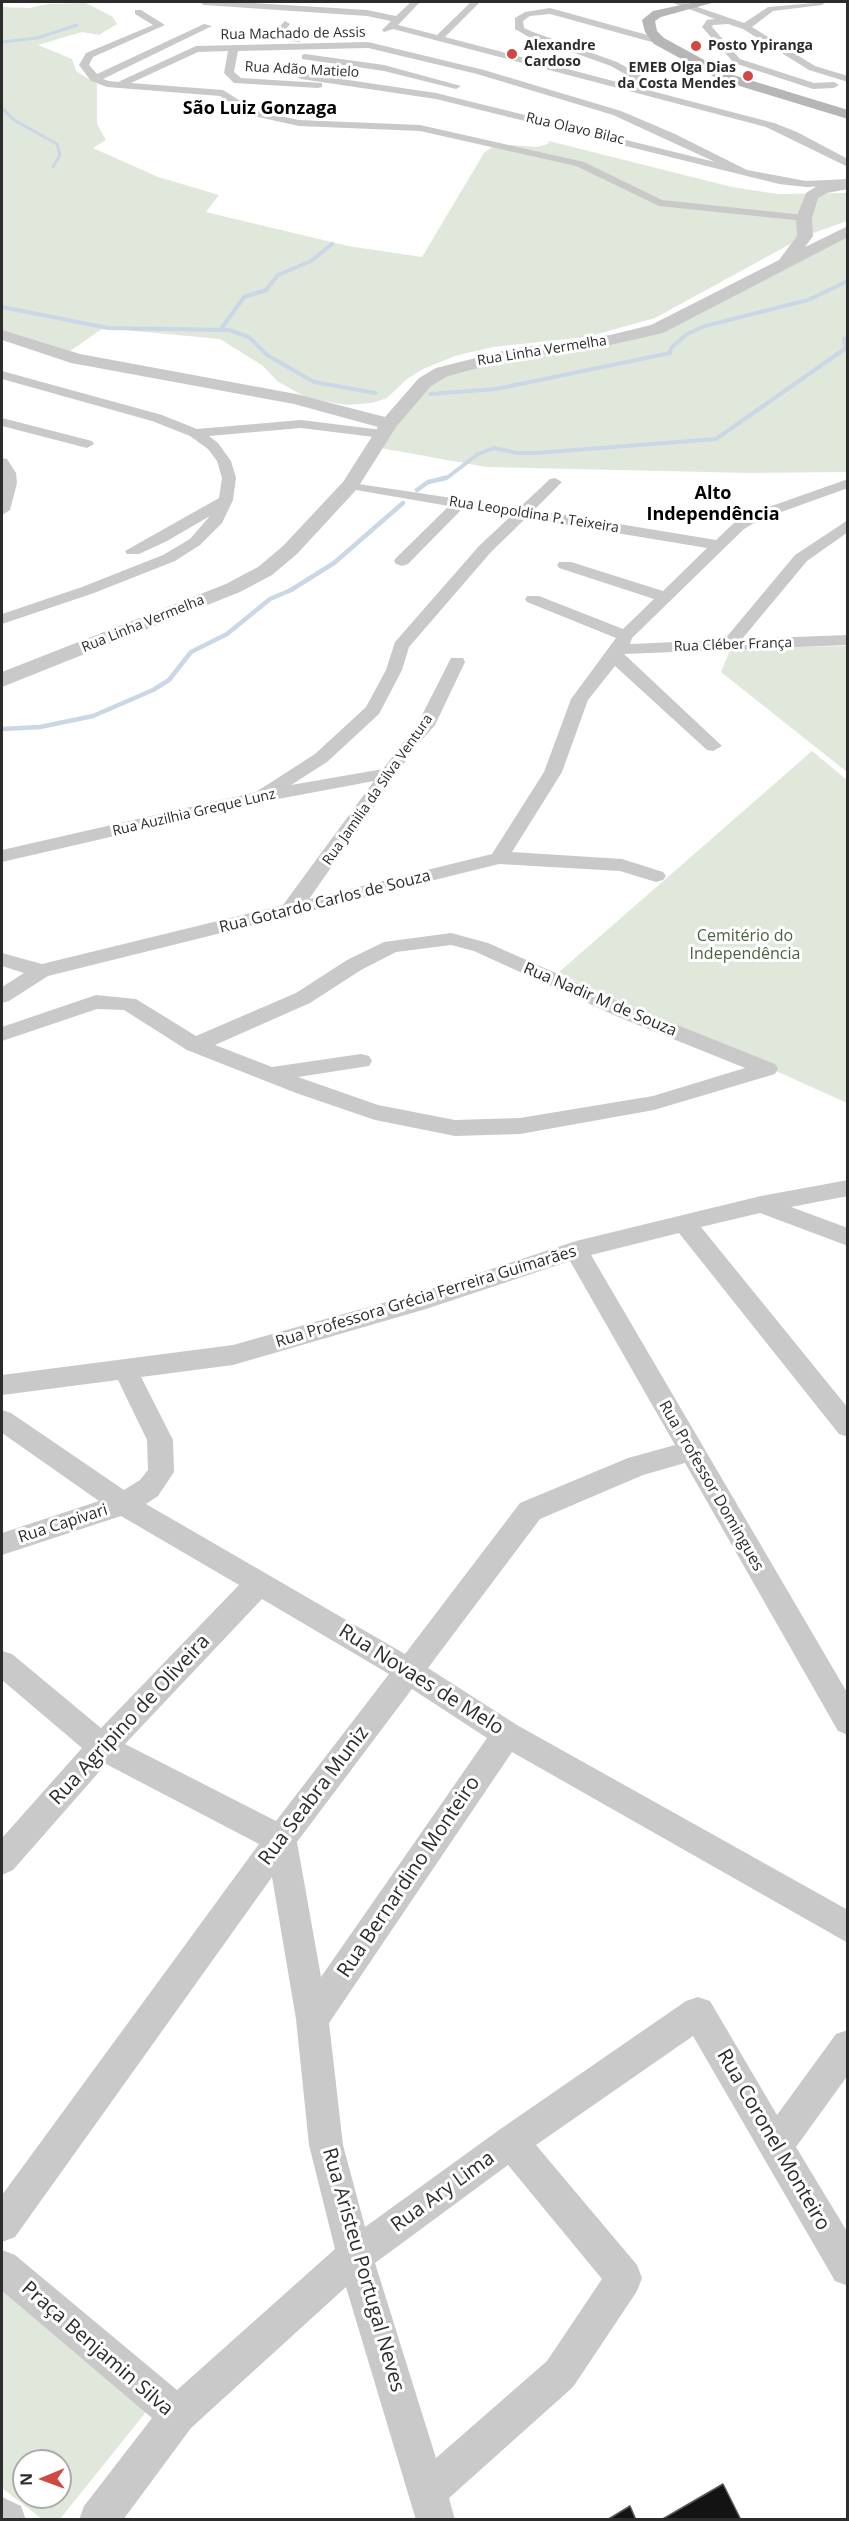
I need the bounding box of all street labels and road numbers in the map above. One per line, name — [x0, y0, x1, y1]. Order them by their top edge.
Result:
street label: Rua Machado de Assis — [220, 24, 366, 44]
street label: Rua Adão Matielo — [244, 59, 360, 81]
street label: Rua Olavo Bilac — [524, 110, 626, 148]
street label: Rua Linha Vermelha — [476, 332, 608, 370]
street label: Rua Leopoldina P. Teixeira — [448, 493, 620, 537]
street label: Rua Linha Vermelha — [79, 592, 207, 656]
street label: Rua Cléber França — [674, 635, 792, 655]
street label: Rua Jamilia da Silva Ventura — [319, 711, 437, 869]
street label: Rua Auzilhia Greque Lunz — [111, 786, 277, 840]
street label: Rua Gotardo Carlos de Souza — [217, 866, 433, 938]
street label: Rua Nadir M de Souza — [521, 959, 679, 1041]
street label: Rua Professora Grécia Ferreira Guimarães — [273, 1242, 579, 1352]
street label: Rua Professor Domingues — [654, 1397, 768, 1575]
street label: Rua Capivari — [16, 1501, 110, 1547]
street label: Rua Novaes de Melo — [334, 1619, 508, 1741]
street label: Rua Agripino de Oliveira — [45, 1630, 215, 1810]
street label: Rua Seabra Muniz — [254, 1722, 374, 1870]
street label: Rua Bernardino Monteiro — [333, 1772, 485, 1982]
street label: Rua Coronel Monteiro — [711, 2045, 835, 2235]
street label: Rua Aristeu Portugal Neves — [317, 2145, 409, 2395]
street label: Rua Ary Lima — [387, 2146, 499, 2238]
street label: Praça Benjamin Silva — [16, 2277, 178, 2421]

